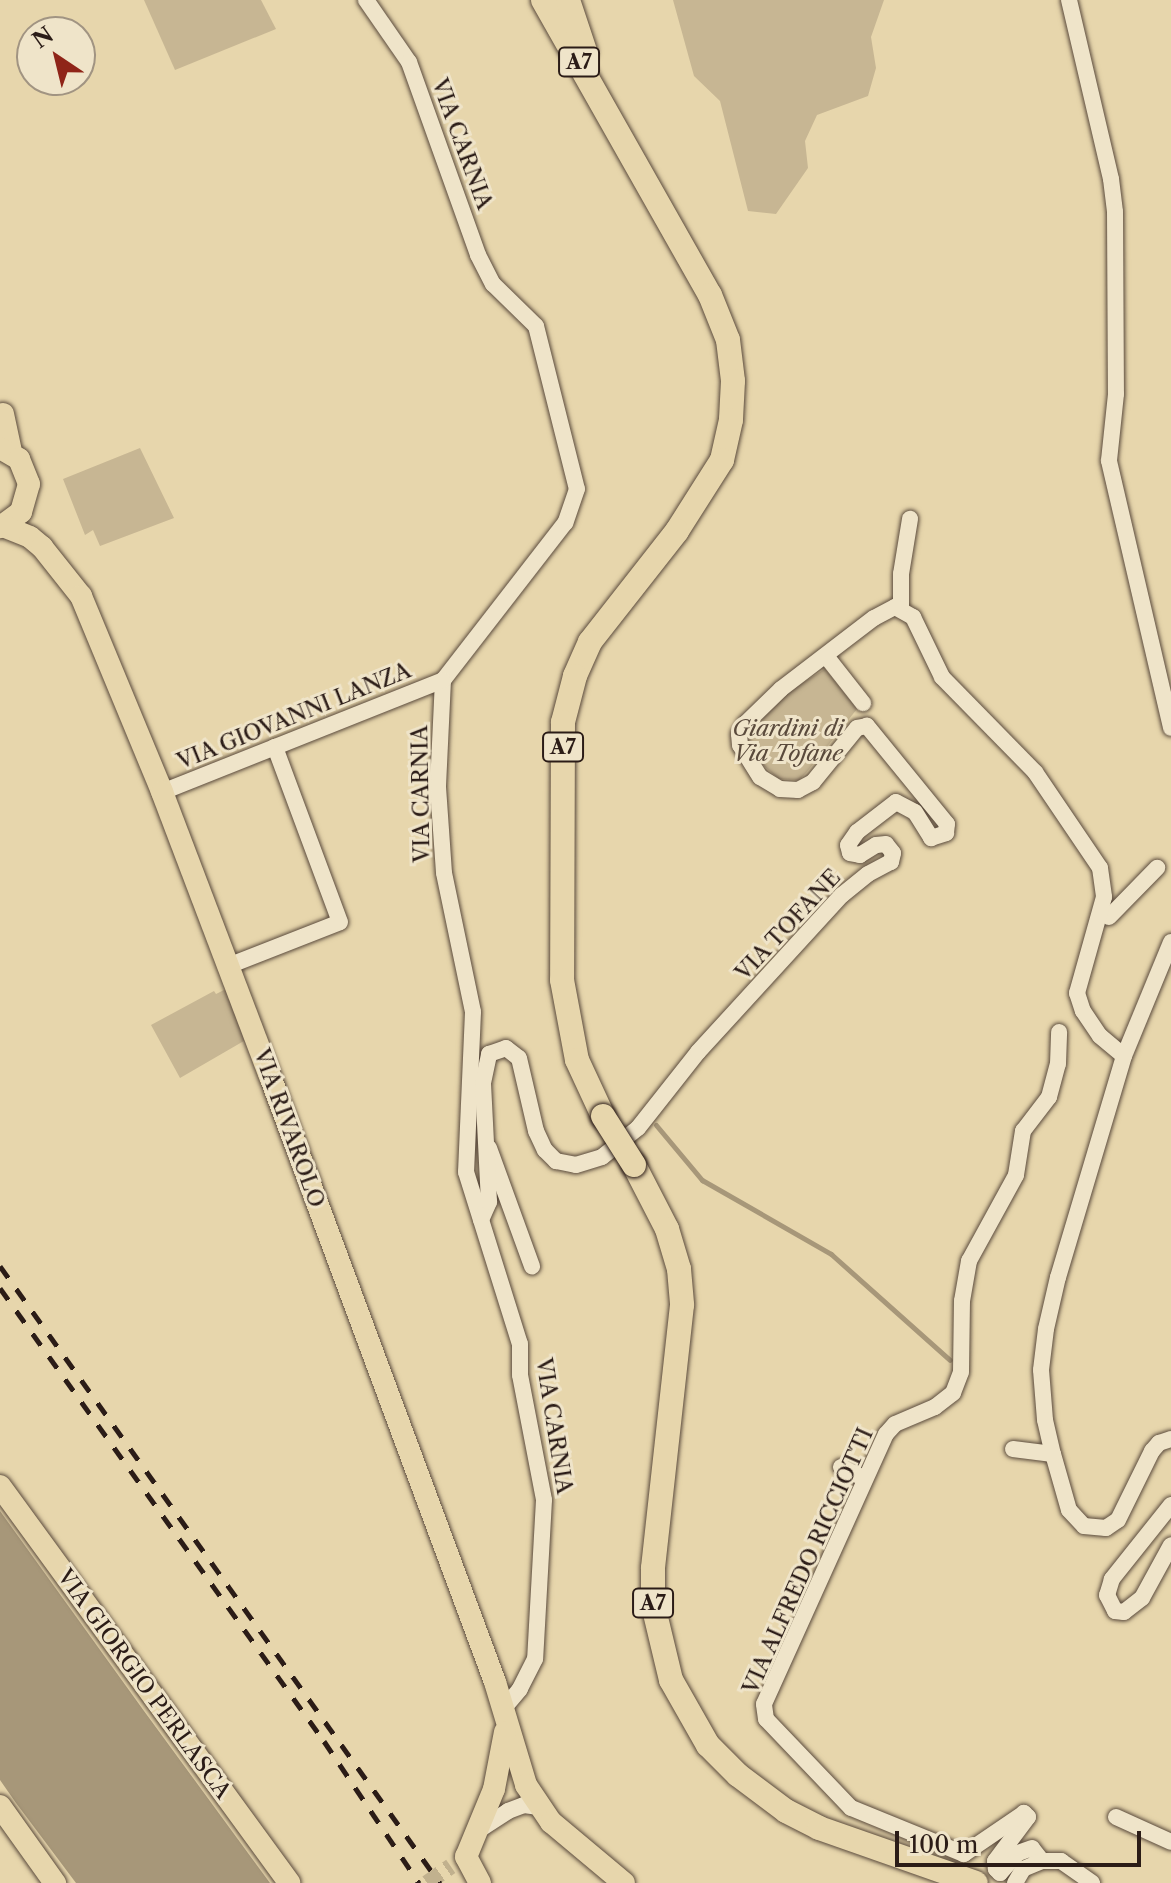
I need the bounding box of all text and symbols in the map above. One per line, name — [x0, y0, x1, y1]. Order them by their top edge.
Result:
north arrow — [16, 16, 96, 96]
text: N — [28, 21, 59, 54]
road number: A7 — [557, 46, 601, 78]
street label: VIA CARNIA — [426, 74, 498, 214]
street label: VIA GIOVANNI LANZA — [173, 657, 415, 775]
park label: Giardini di Via Tofane — [732, 715, 844, 766]
street label: VIA CARNIA — [407, 725, 435, 863]
road number: A7 — [541, 731, 585, 763]
street label: VIA TOFANE — [729, 864, 847, 986]
street label: VIA RIVAROLO — [248, 1045, 330, 1211]
street label: VIA CARNIA — [530, 1356, 578, 1496]
street label: VIA ALFREDO RICCIOTTI — [737, 1423, 879, 1699]
street label: VIA GIORGIO PERLASCA — [51, 1563, 237, 1805]
road number: A7 — [631, 1587, 675, 1619]
scale bar — [899, 1815, 1145, 1865]
text: 100 m — [909, 1830, 978, 1859]

